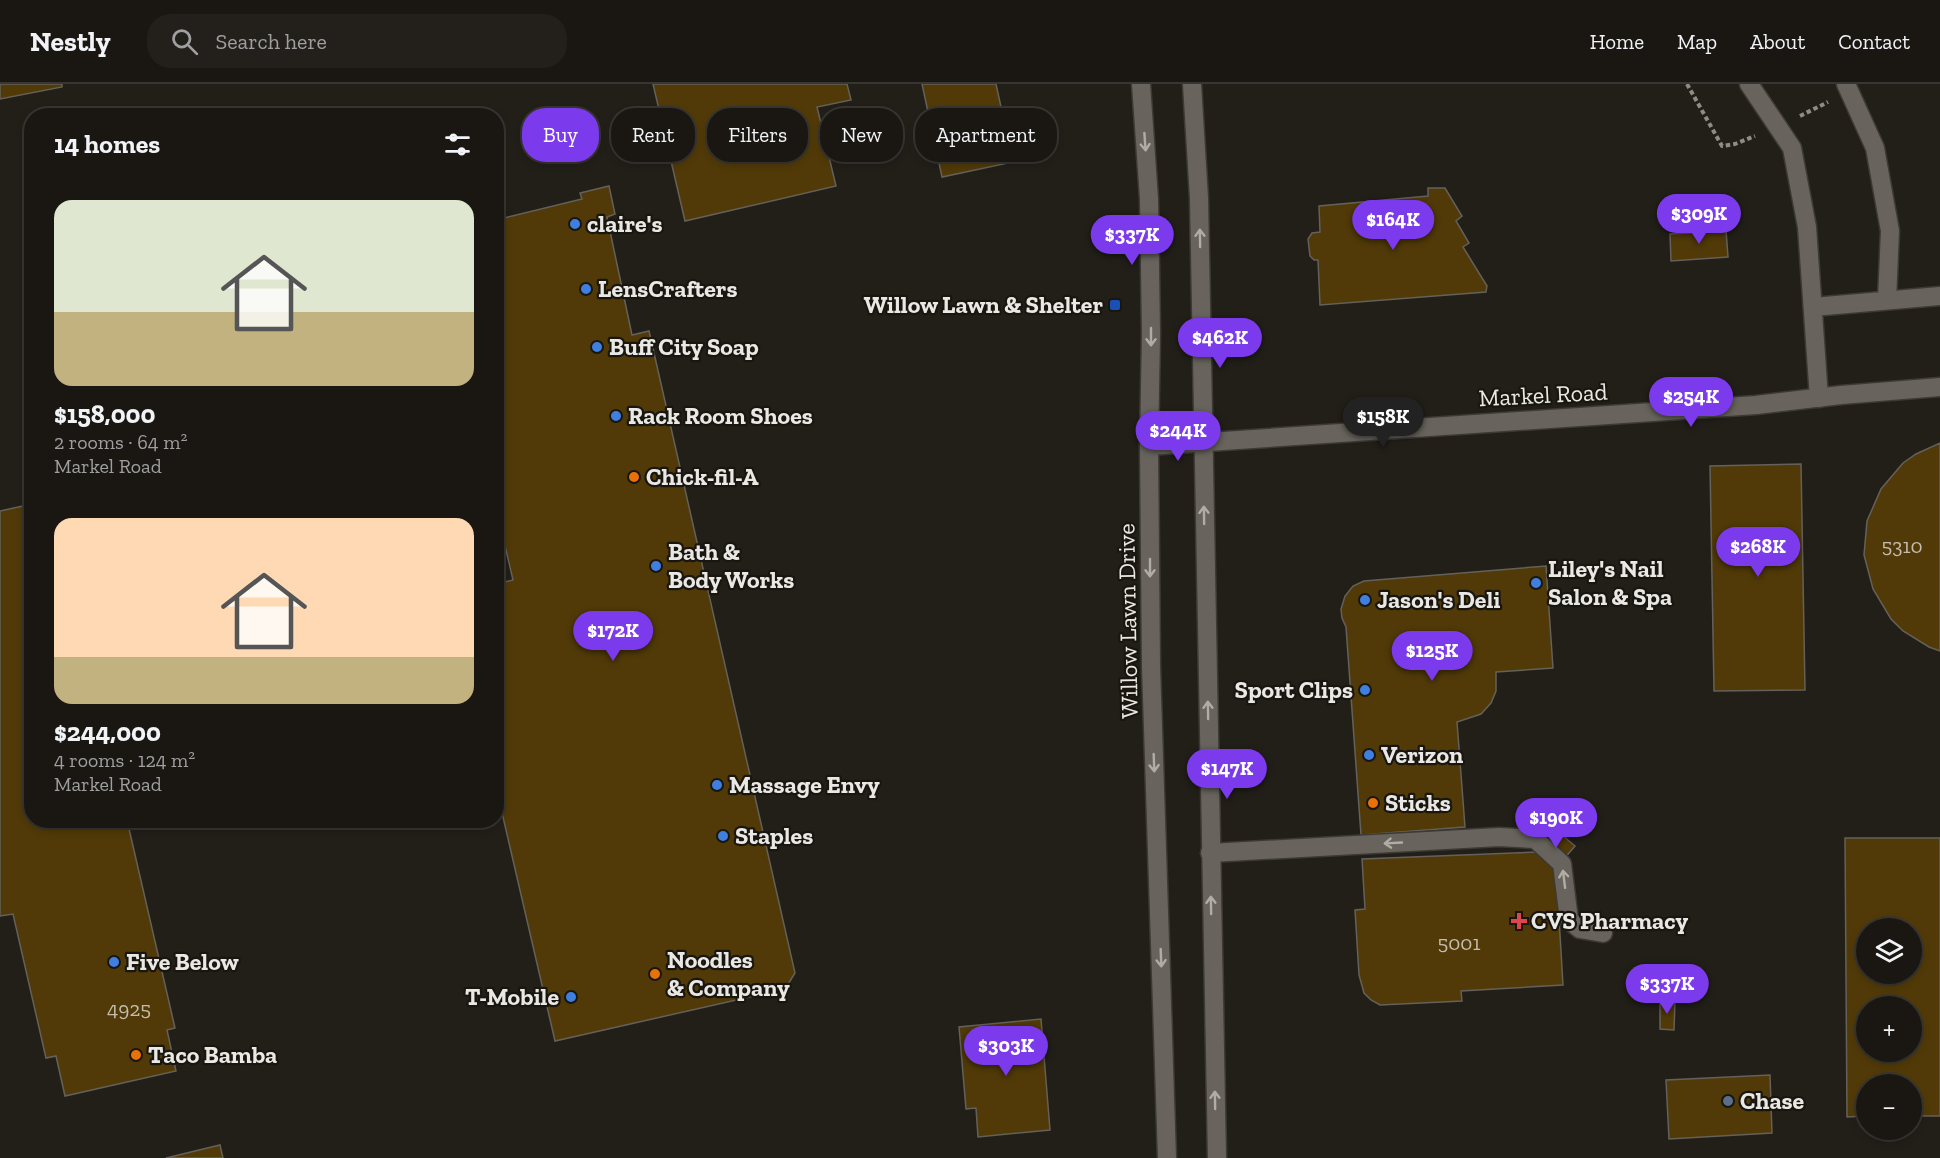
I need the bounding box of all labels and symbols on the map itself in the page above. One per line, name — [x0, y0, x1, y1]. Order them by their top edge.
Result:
one-way arrow — [1139, 132, 1150, 152]
pin: $309K — [1657, 194, 1741, 245]
pin: $164K — [1351, 200, 1435, 251]
place label: claire's — [587, 209, 662, 238]
pin: $337K — [1090, 215, 1174, 266]
marker: claire's — [568, 217, 582, 231]
one-way arrow — [1194, 228, 1205, 248]
place label: LensCrafters — [598, 274, 737, 303]
marker: LensCrafters — [579, 282, 593, 296]
place label: Willow Lawn & Shelter — [864, 290, 1103, 319]
marker: Willow Lawn & Shelter — [1108, 298, 1122, 312]
pin: $462K — [1178, 318, 1262, 369]
one-way arrow — [1145, 327, 1157, 347]
place label: Buff City Soap — [609, 332, 759, 361]
marker: Buff City Soap — [590, 340, 604, 354]
street label: Markel Road — [1478, 377, 1608, 412]
pin: $254K — [1649, 377, 1733, 428]
pin: $158K — [1341, 397, 1425, 448]
place label: Rack Room Shoes — [628, 401, 813, 430]
marker: Rack Room Shoes — [609, 409, 623, 423]
pin: $244K — [1136, 411, 1220, 462]
place label: Chick-fil-A — [646, 462, 759, 491]
marker: Chick-fil-A — [627, 470, 641, 484]
one-way arrow — [1198, 505, 1210, 525]
street label: Willow Lawn Drive — [1111, 523, 1144, 719]
pin: $268K — [1716, 527, 1800, 578]
house number: 5310 — [1881, 533, 1923, 558]
place label: Bath & Body Works — [668, 537, 794, 594]
place label: Liley's Nail Salon & Spa — [1548, 554, 1672, 611]
one-way arrow — [1144, 557, 1156, 577]
marker: Bath & Body Works — [649, 559, 663, 573]
marker: Liley's Nail Salon & Spa — [1529, 576, 1543, 590]
place label: Jason's Deli — [1377, 585, 1500, 614]
marker: Jason's Deli — [1358, 593, 1372, 607]
pin: $172K — [571, 611, 655, 662]
pin: $125K — [1390, 631, 1474, 682]
place label: Sport Clips — [1235, 675, 1353, 704]
marker: Sport Clips — [1358, 683, 1372, 697]
one-way arrow — [1202, 700, 1213, 720]
place label: Verizon — [1381, 740, 1463, 769]
marker: Verizon — [1362, 748, 1376, 762]
pin: $147K — [1185, 749, 1269, 800]
one-way arrow — [1149, 752, 1160, 772]
place label: Massage Envy — [729, 770, 880, 799]
marker: Massage Envy — [710, 778, 724, 792]
place label: Sticks — [1385, 788, 1451, 817]
marker: Sticks — [1366, 796, 1380, 810]
pin: $190K — [1514, 798, 1598, 849]
place label: Staples — [735, 821, 813, 850]
marker: Staples — [716, 829, 730, 843]
one-way arrow — [1383, 838, 1403, 849]
one-way arrow — [1558, 869, 1569, 889]
one-way arrow — [1206, 895, 1217, 915]
place label: CVS Pharmacy — [1531, 906, 1689, 935]
marker: CVS Pharmacy — [1512, 914, 1526, 928]
house number: 5001 — [1437, 930, 1481, 955]
place label: Noodles & Company — [667, 945, 790, 1002]
place label: Five Below — [126, 947, 239, 976]
one-way arrow — [1155, 947, 1166, 967]
marker: Five Below — [107, 955, 121, 969]
pin: $337K — [1625, 964, 1709, 1015]
marker: Noodles & Company — [648, 967, 662, 981]
place label: T-Mobile — [465, 982, 559, 1011]
marker: T-Mobile — [564, 990, 578, 1004]
house number: 4925 — [107, 996, 151, 1021]
pin: $303K — [964, 1026, 1048, 1077]
place label: Taco Bamba — [148, 1040, 277, 1069]
marker: Taco Bamba — [129, 1048, 143, 1062]
place label: Chase — [1740, 1086, 1805, 1115]
one-way arrow — [1210, 1090, 1221, 1110]
marker: Chase — [1721, 1094, 1735, 1108]

